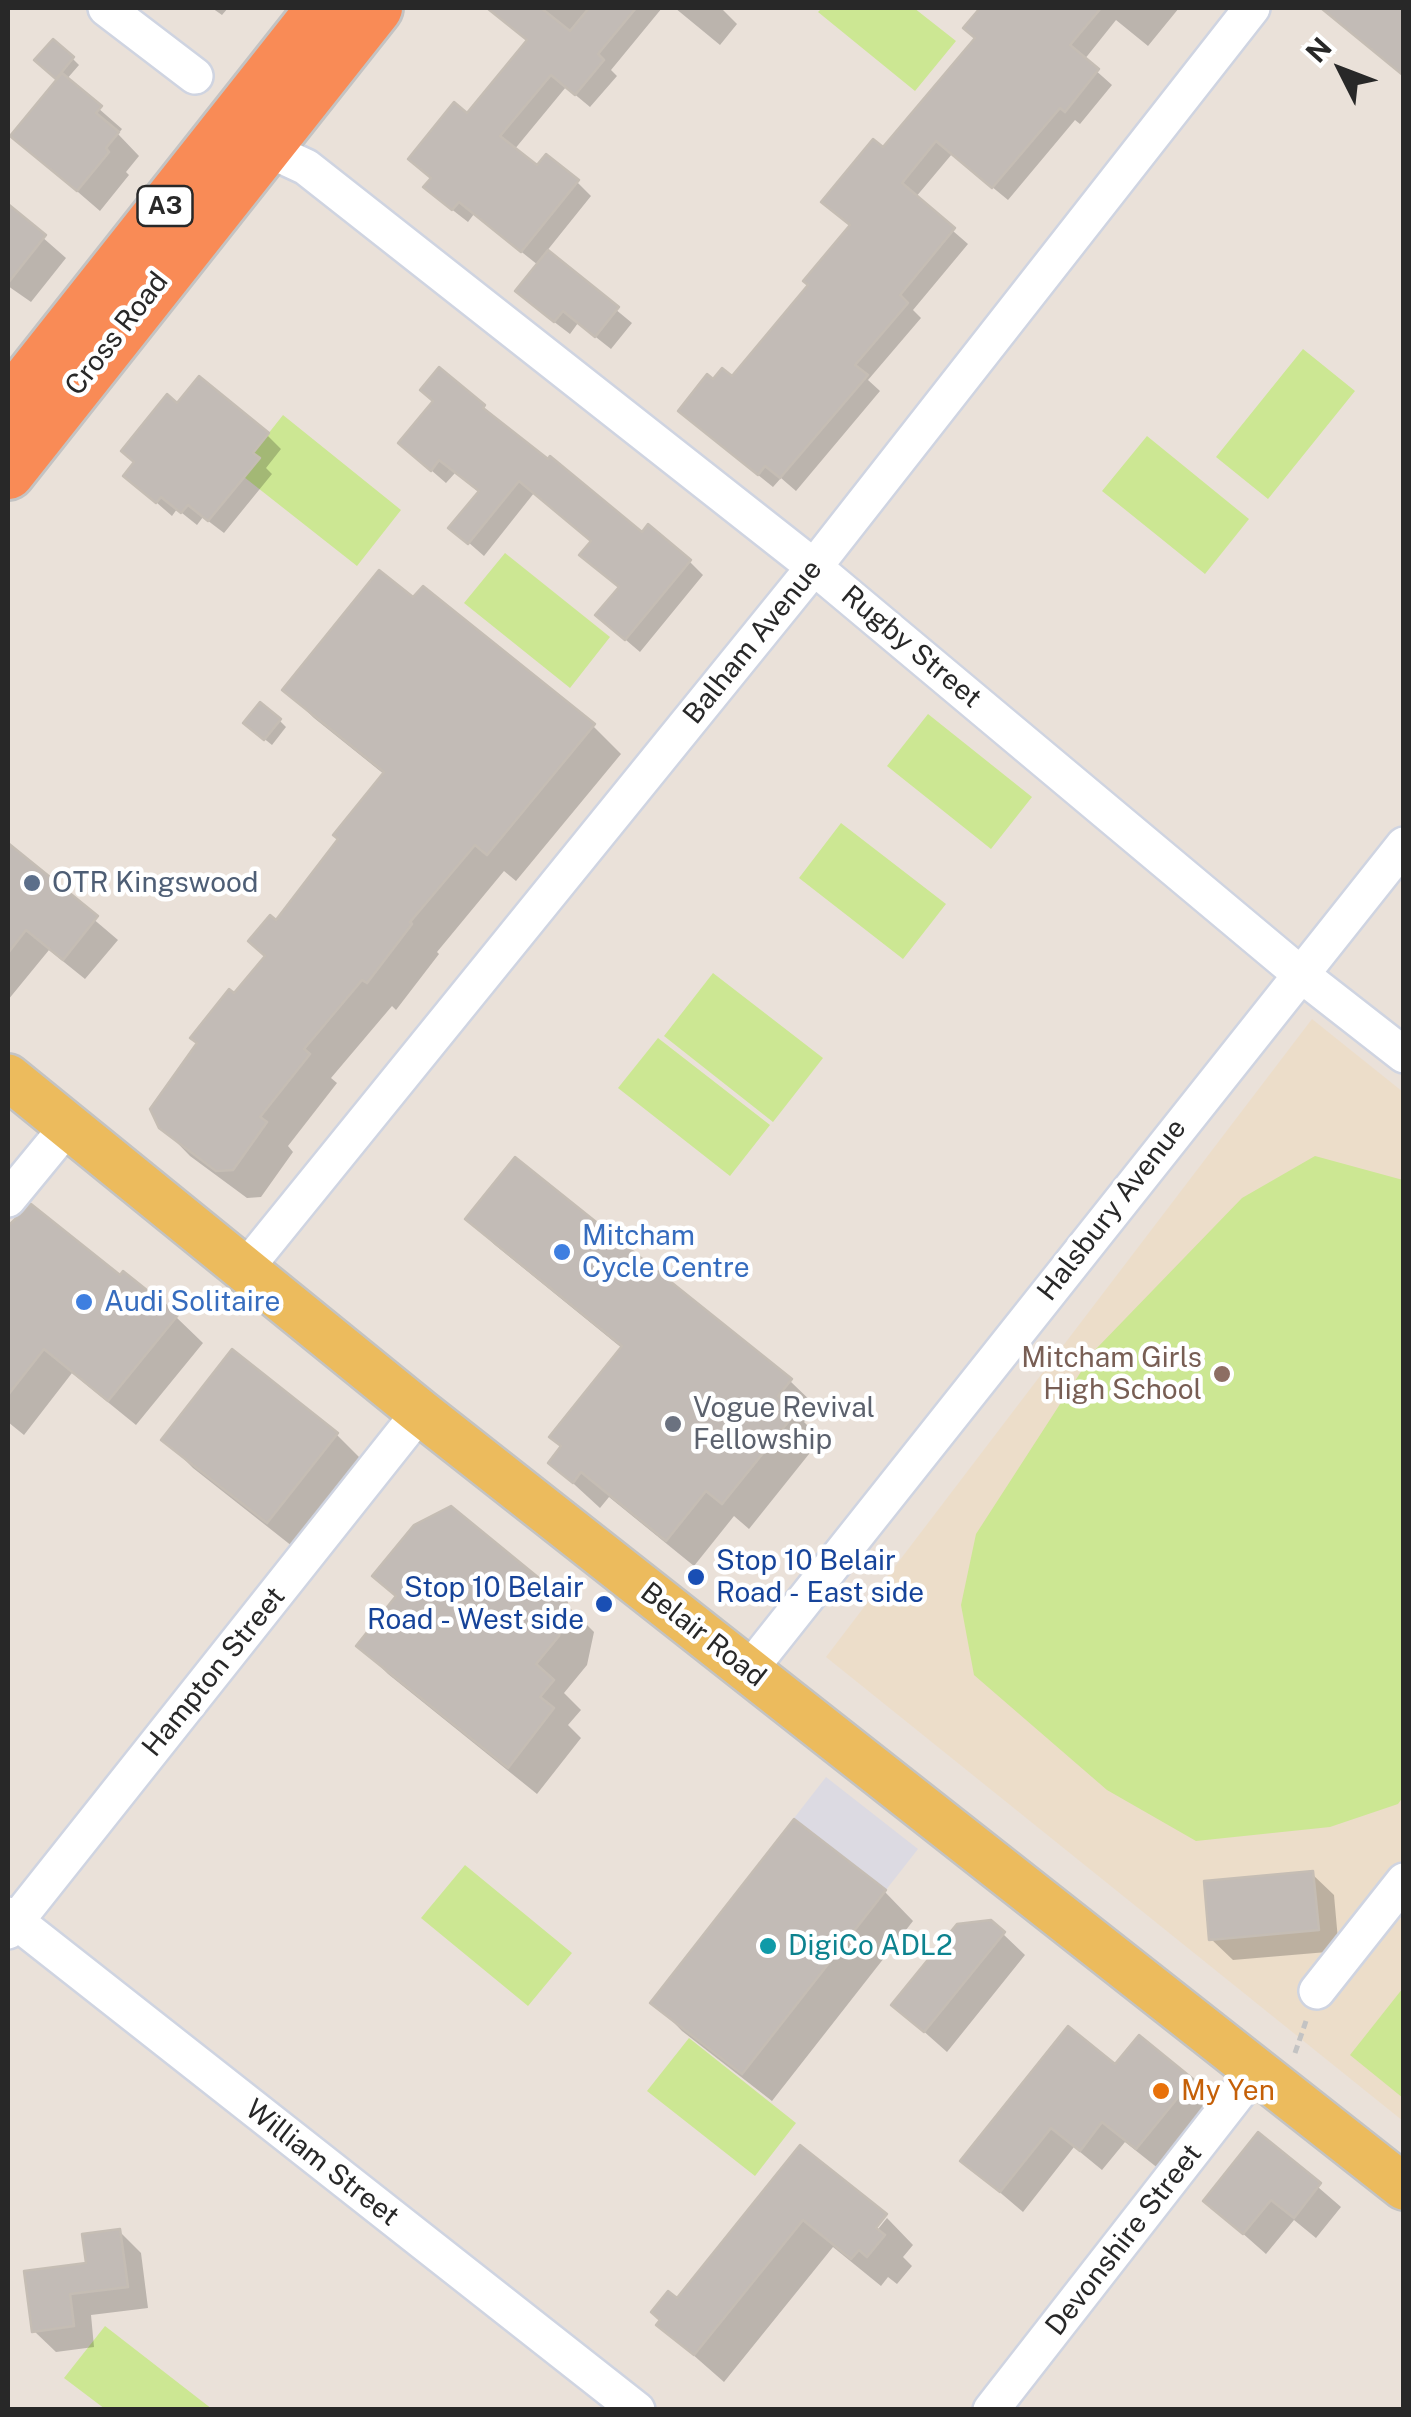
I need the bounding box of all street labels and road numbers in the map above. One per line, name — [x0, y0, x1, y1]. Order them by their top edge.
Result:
road number: A3 — [138, 186, 192, 226]
street label: Cross Road — [58, 266, 176, 402]
street label: Balham Avenue — [677, 553, 829, 731]
street label: Rugby Street — [834, 579, 988, 715]
street label: Halsbury Avenue — [1031, 1112, 1193, 1308]
street label: Belair Road — [634, 1576, 772, 1694]
street label: Hampton Street — [135, 1581, 293, 1763]
street label: William Street — [239, 2093, 405, 2233]
street label: Devonshire Street — [1039, 2138, 1209, 2342]

